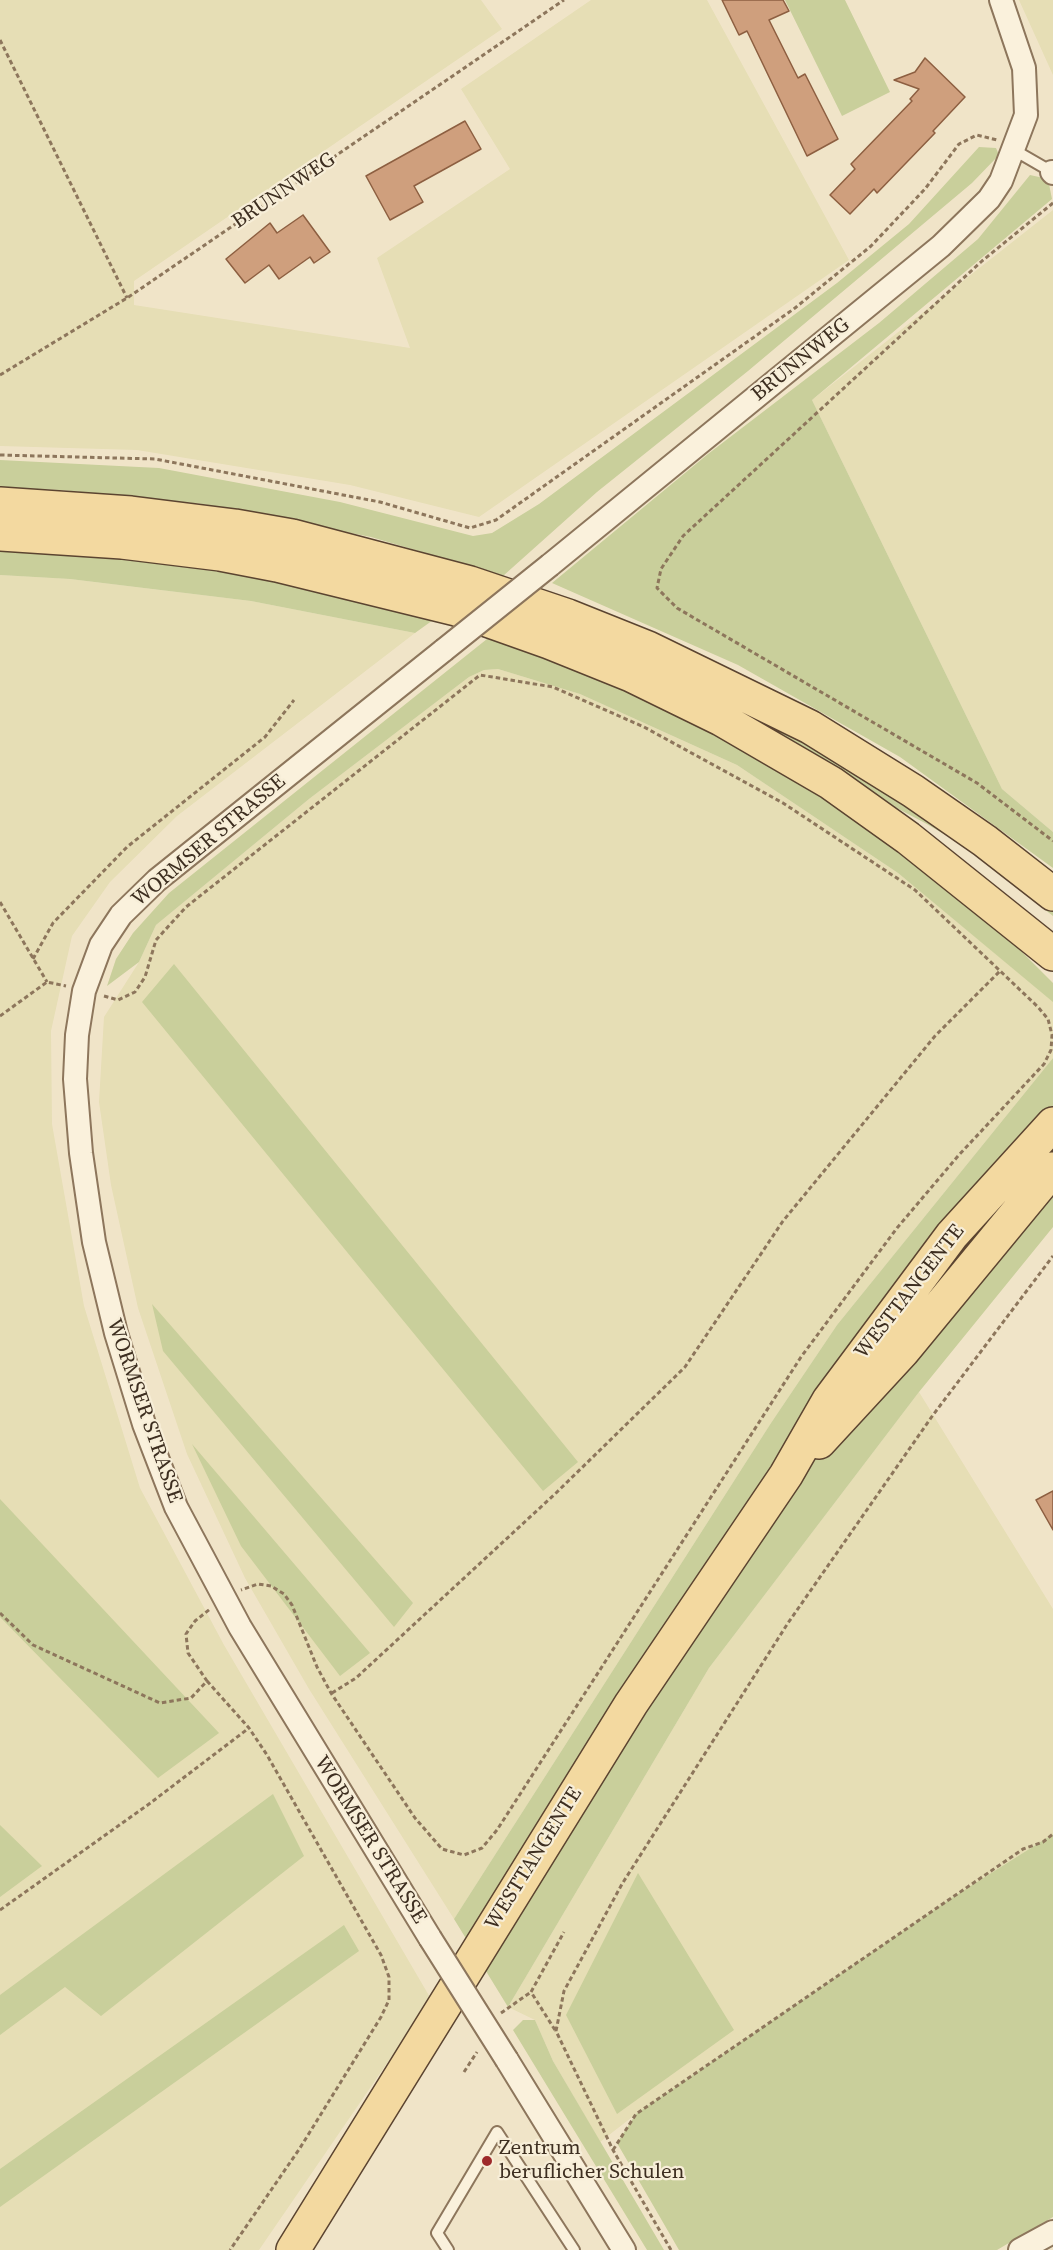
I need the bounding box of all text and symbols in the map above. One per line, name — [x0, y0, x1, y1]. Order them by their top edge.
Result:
street label: BRUNNWEG — [228, 147, 340, 235]
street label: BRUNNWEG — [747, 313, 855, 407]
street label: WORMSER STRASSE — [127, 769, 291, 913]
street label: WESTTANGENTE — [850, 1220, 970, 1364]
street label: WORMSER STRASSE — [101, 1316, 187, 1506]
street label: WORMSER STRASSE — [308, 1752, 432, 1928]
street label: WESTTANGENTE — [480, 1783, 588, 1935]
place label: Zentrum beruflicher Schulen — [499, 2136, 684, 2186]
marker: Zentrum beruflicher Schulen — [480, 2154, 494, 2168]

